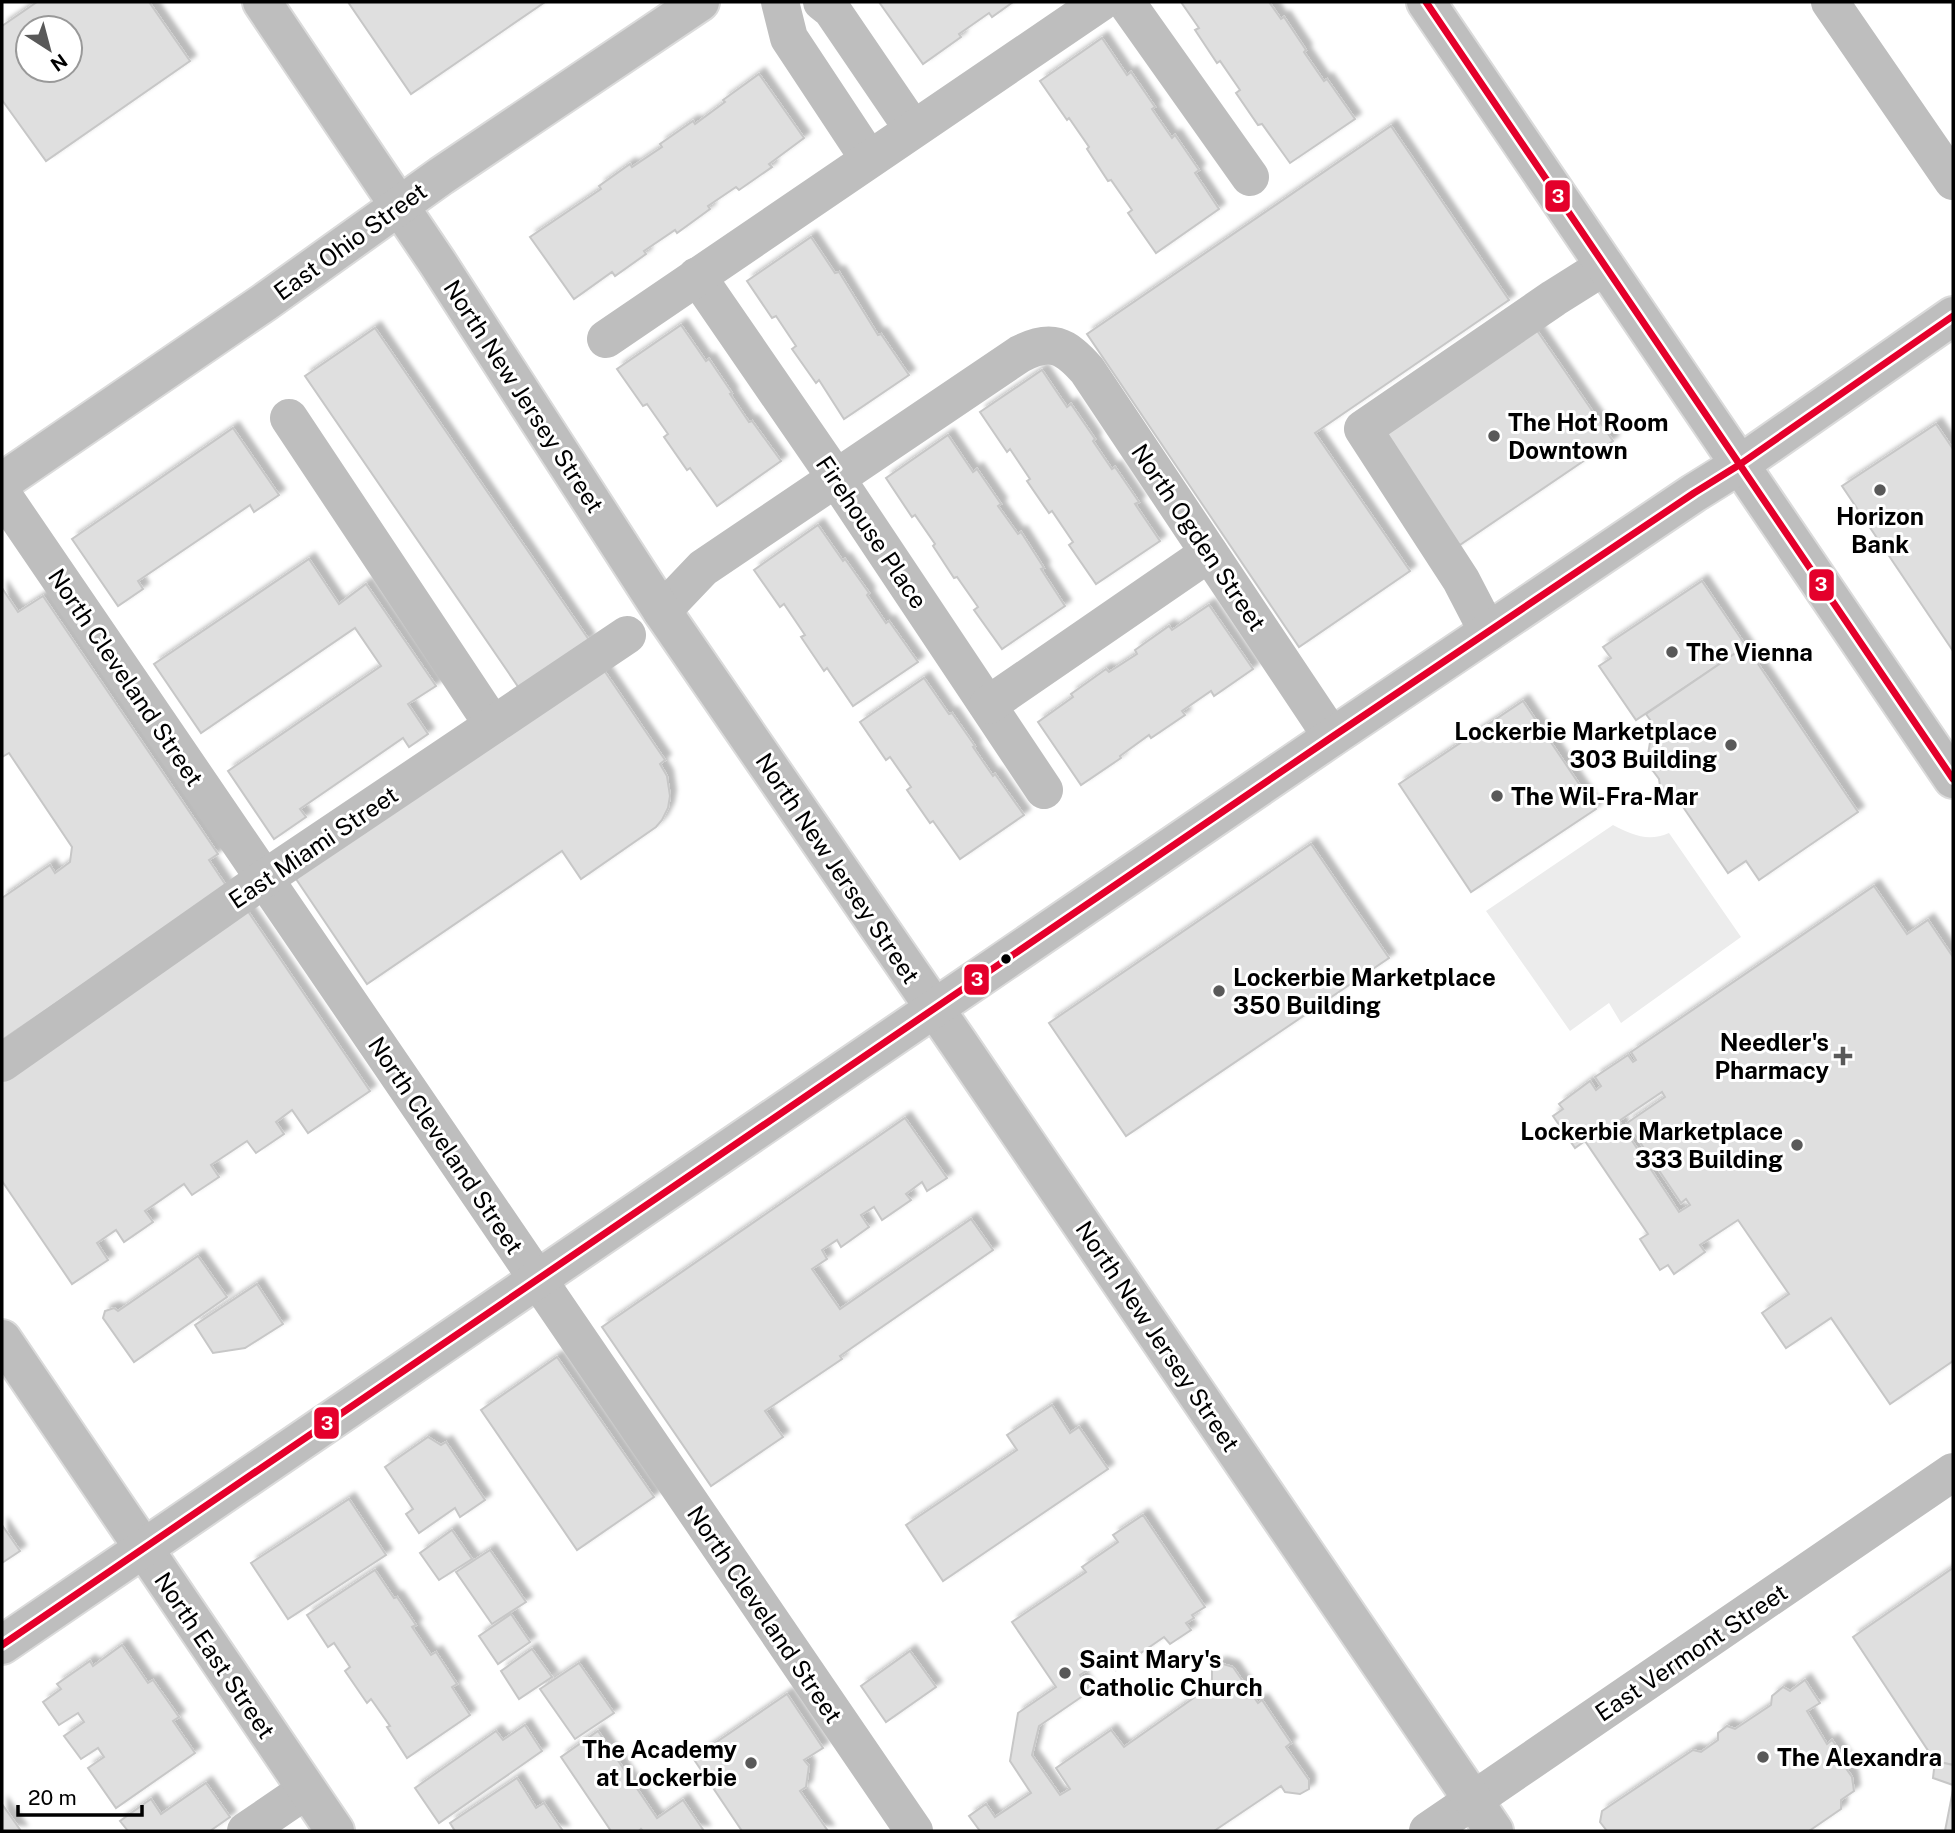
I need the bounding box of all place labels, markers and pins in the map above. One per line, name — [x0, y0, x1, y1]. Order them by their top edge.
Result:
place label: The Hot Room Downtown — [1508, 408, 1669, 464]
marker: The Hot Room Downtown — [1486, 428, 1502, 444]
marker: Horizon Bank — [1872, 482, 1888, 498]
place label: Horizon Bank — [1836, 502, 1924, 558]
place label: The Vienna — [1686, 638, 1813, 666]
marker: The Vienna — [1664, 644, 1680, 660]
place label: Lockerbie Marketplace 303 Building — [1454, 717, 1717, 773]
marker: Lockerbie Marketplace 303 Building — [1723, 737, 1739, 753]
place label: The Wil-Fra-Mar — [1511, 782, 1698, 810]
marker: The Wil-Fra-Mar — [1489, 788, 1505, 804]
unlabelled marker — [999, 952, 1013, 966]
place label: Lockerbie Marketplace 350 Building — [1233, 963, 1496, 1019]
marker: Lockerbie Marketplace 350 Building — [1211, 983, 1227, 999]
place label: Needler's Pharmacy — [1714, 1028, 1829, 1084]
marker: Needler's Pharmacy — [1835, 1048, 1851, 1064]
place label: Lockerbie Marketplace 333 Building — [1520, 1117, 1783, 1173]
marker: Lockerbie Marketplace 333 Building — [1789, 1137, 1805, 1153]
place label: Saint Mary's Catholic Church — [1079, 1645, 1263, 1701]
marker: Saint Mary's Catholic Church — [1057, 1665, 1073, 1681]
place label: The Academy at Lockerbie — [582, 1735, 737, 1791]
place label: The Alexandra — [1777, 1743, 1942, 1771]
marker: The Alexandra — [1755, 1749, 1771, 1765]
marker: The Academy at Lockerbie — [743, 1755, 759, 1771]

